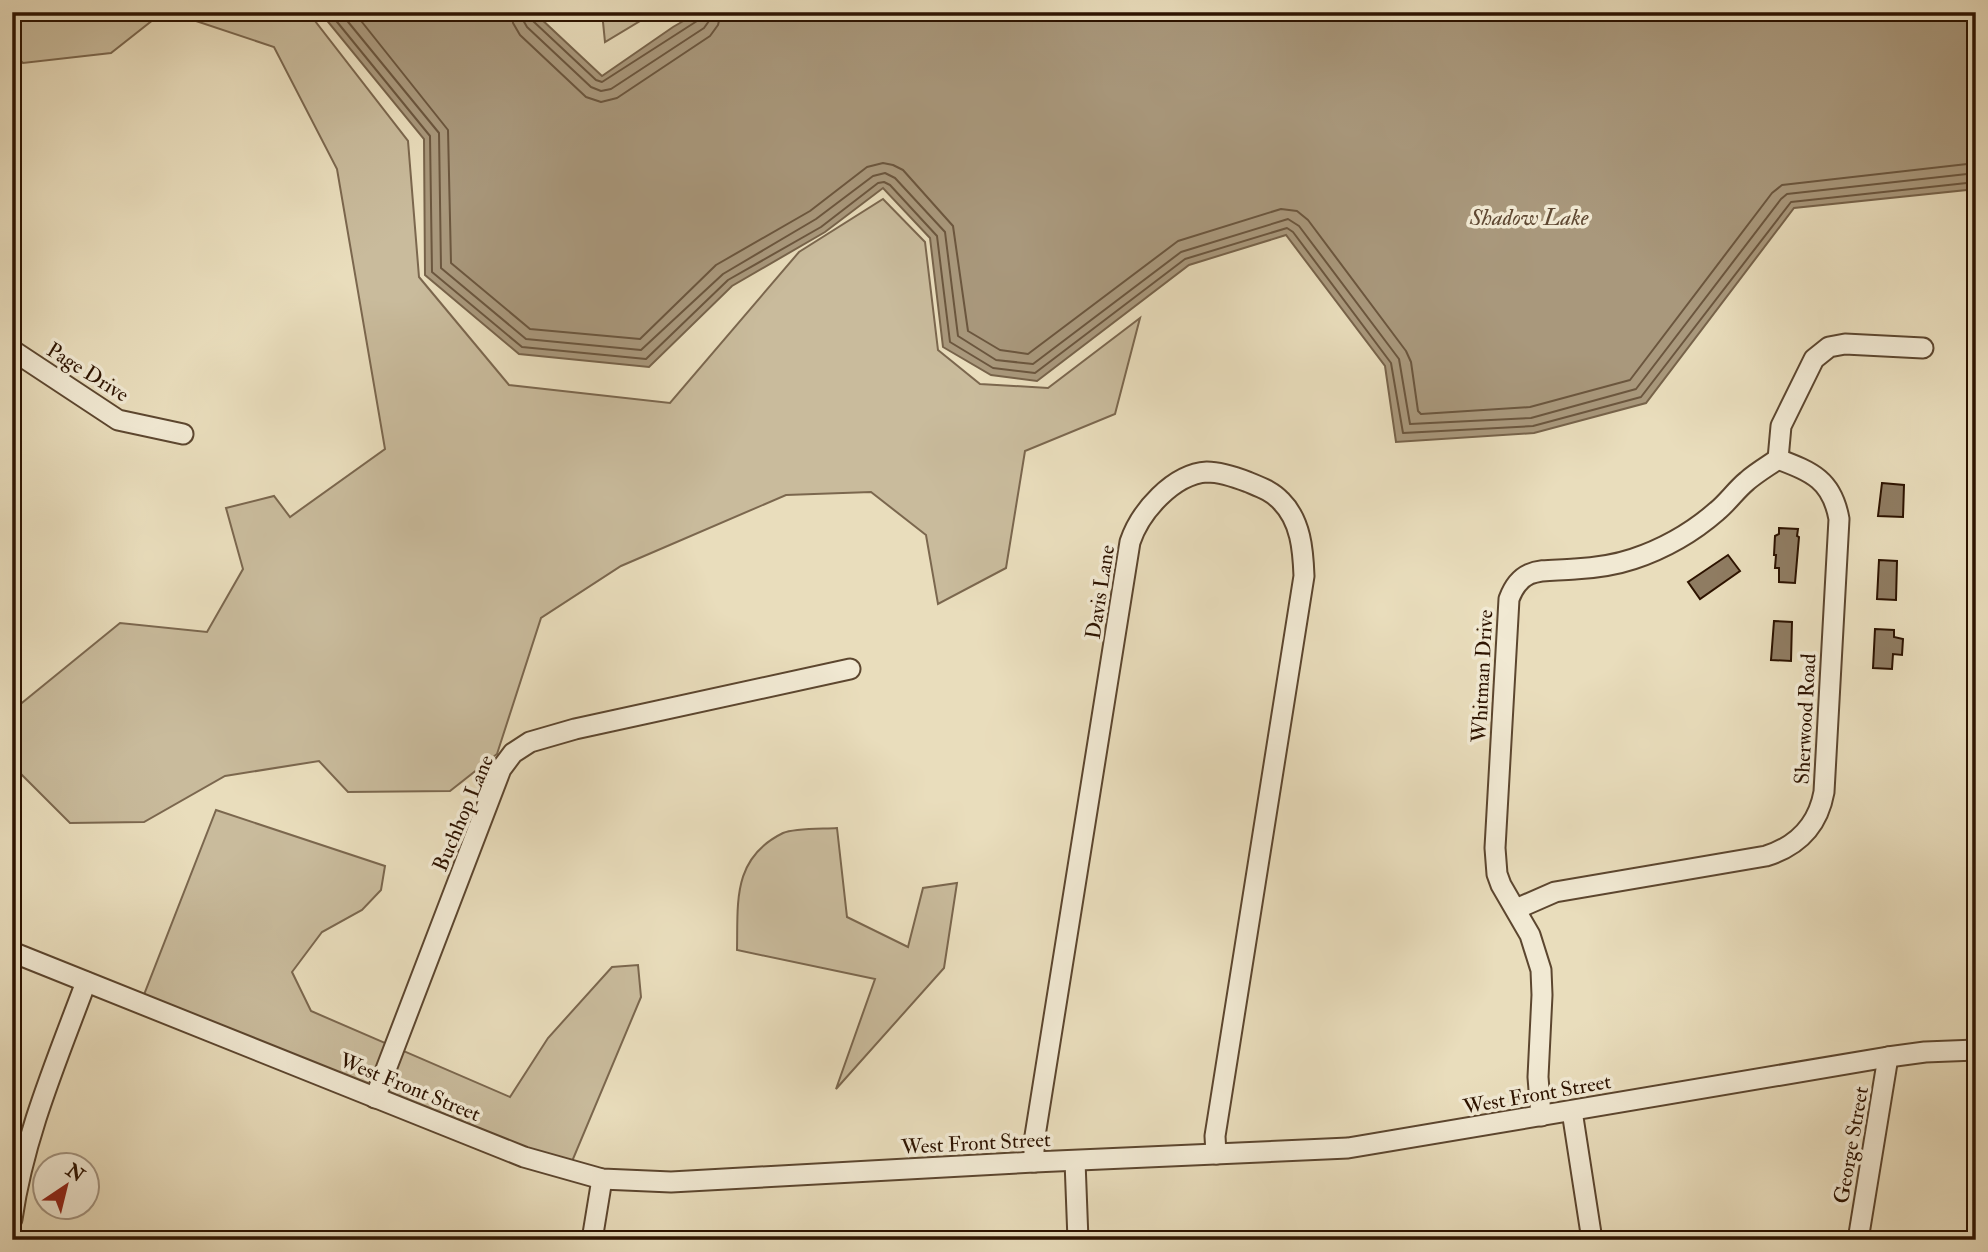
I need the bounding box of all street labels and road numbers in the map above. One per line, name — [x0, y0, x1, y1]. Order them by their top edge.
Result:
street label: Page Drive — [42, 337, 134, 408]
street label: Davis Lane — [1080, 543, 1121, 641]
street label: Whitman Drive — [1465, 609, 1499, 744]
street label: Sherwood Road — [1789, 652, 1822, 785]
street label: Buchhop Lane — [427, 751, 500, 875]
street label: West Front Street — [334, 1047, 484, 1128]
street label: West Front Street — [1460, 1068, 1613, 1121]
street label: George Street — [1828, 1084, 1875, 1206]
street label: West Front Street — [900, 1126, 1052, 1161]

